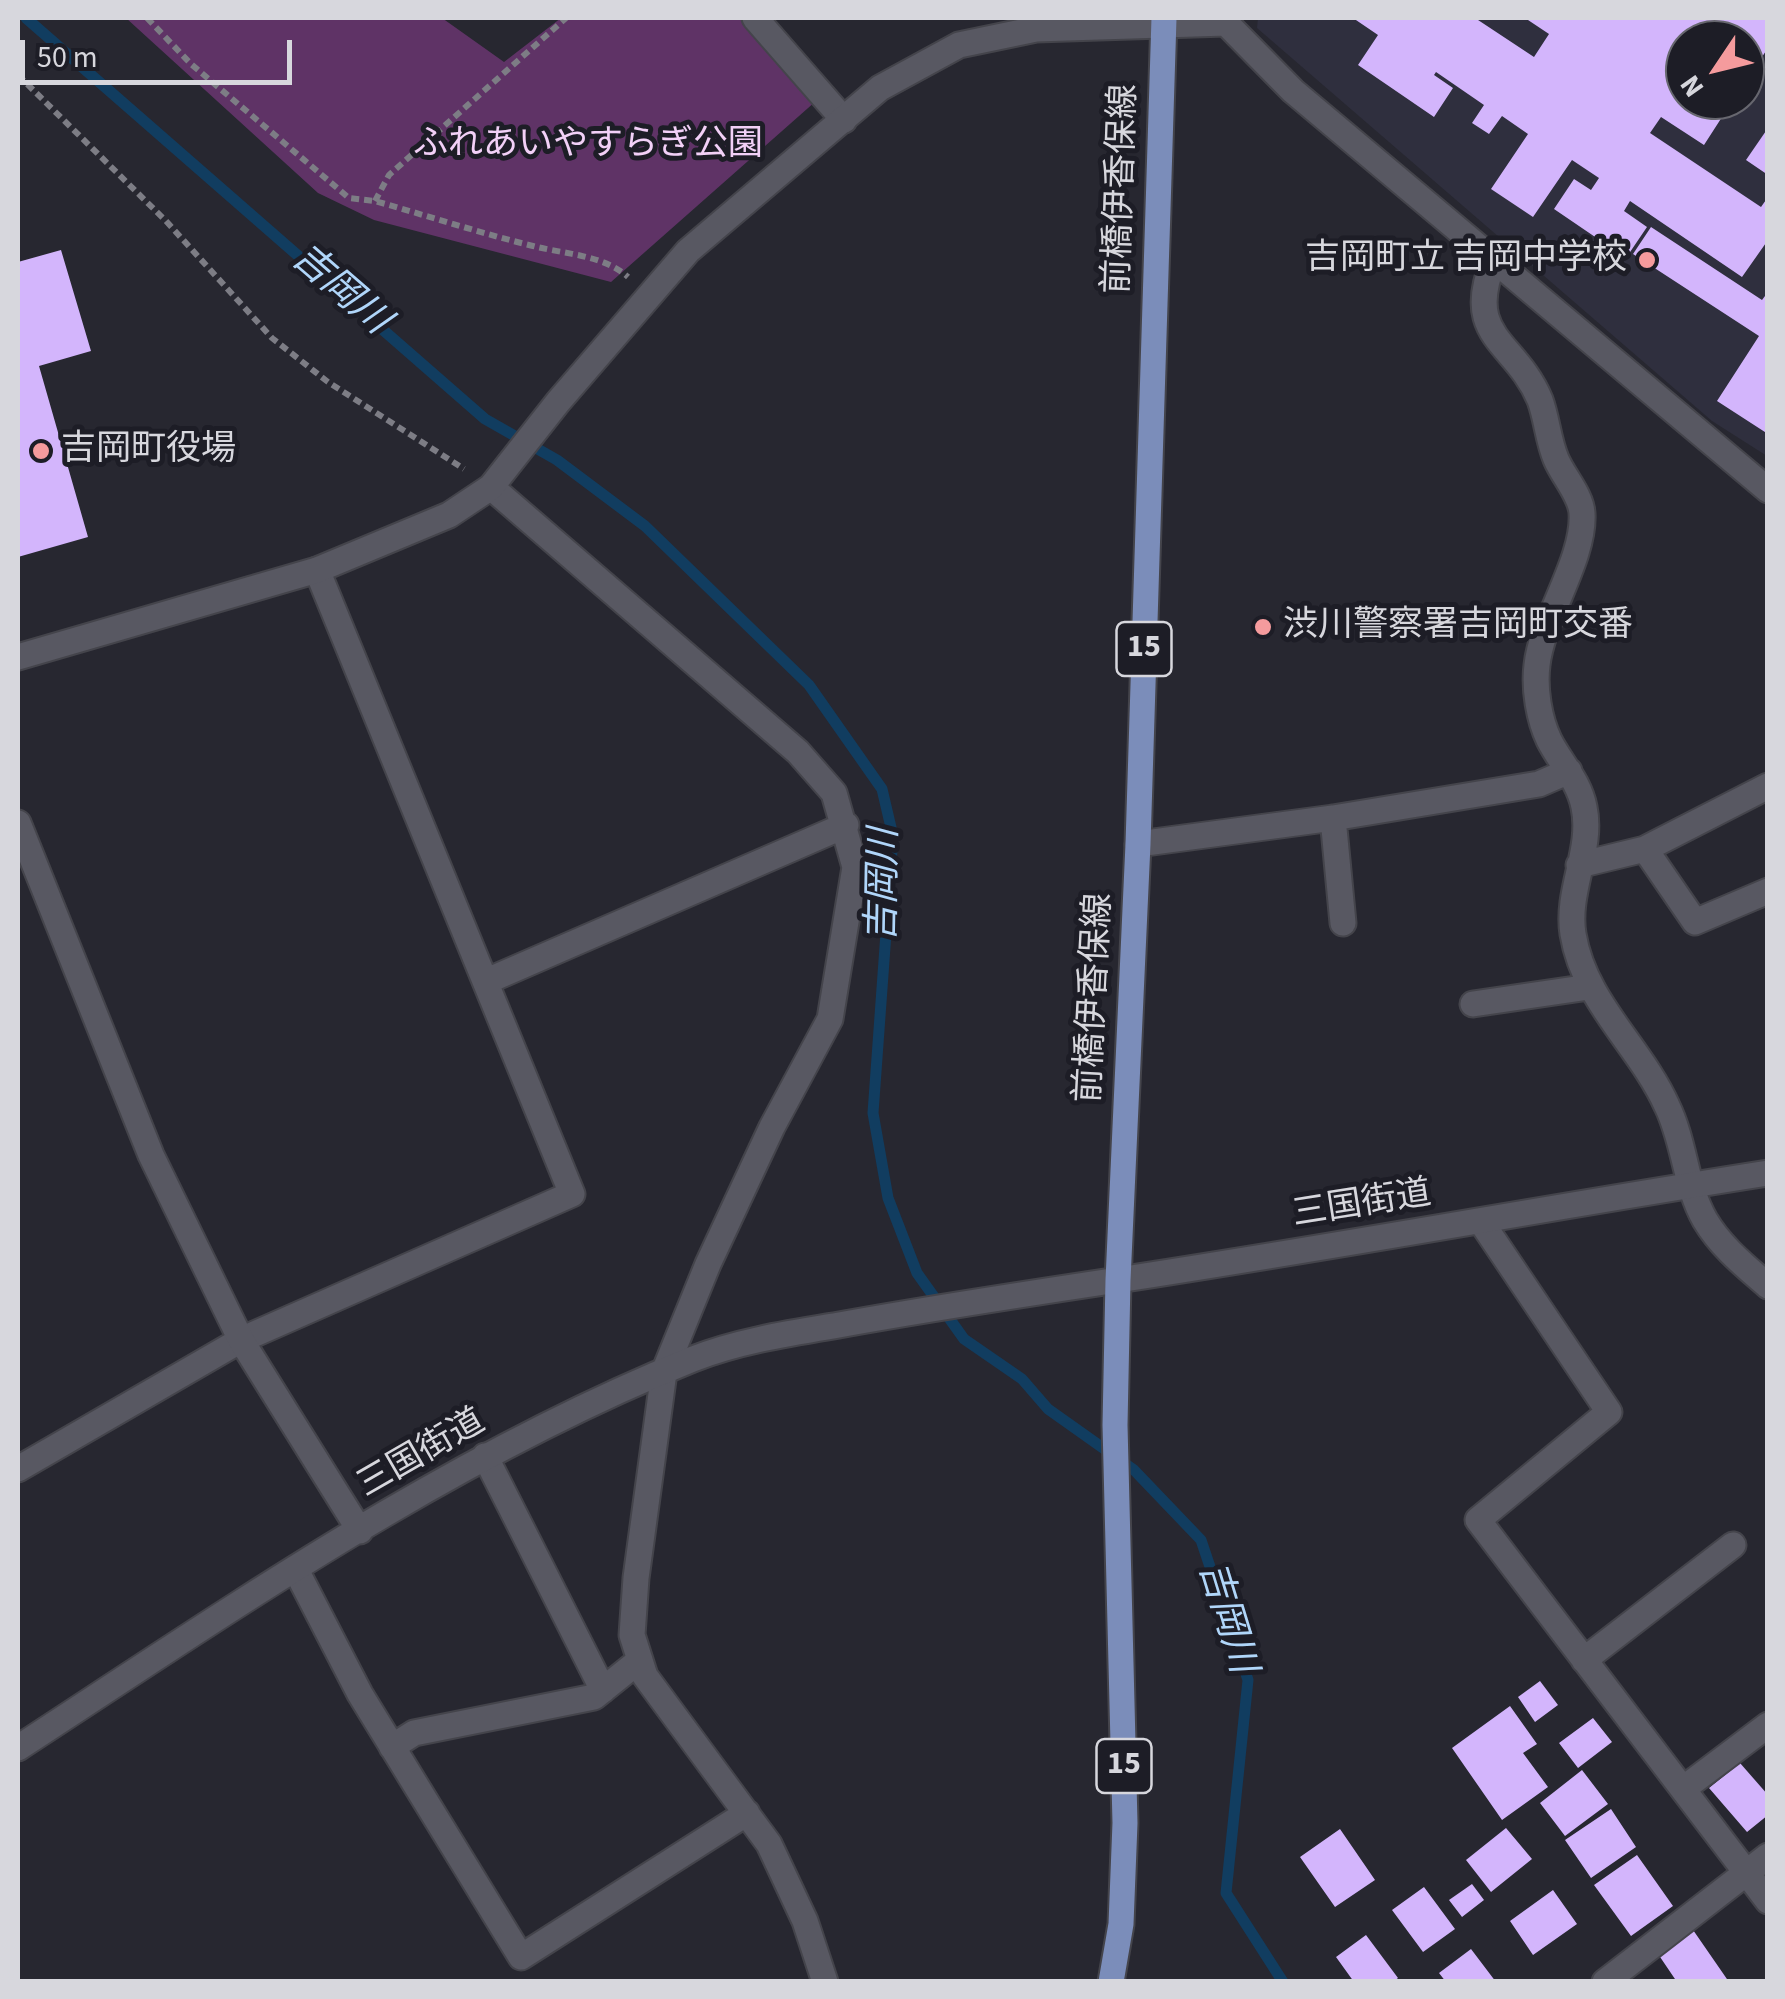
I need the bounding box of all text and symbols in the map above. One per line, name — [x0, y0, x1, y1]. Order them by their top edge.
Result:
scale bar — [25, 20, 298, 82]
north arrow — [1665, 20, 1765, 120]
text: 50 m — [37, 36, 98, 79]
text: N — [1670, 67, 1714, 105]
street label: 前橋伊香保線 — [1098, 83, 1148, 295]
park label: ふれあいやすらぎ公園 — [413, 125, 763, 167]
water label: 吉岡川 — [281, 236, 397, 346]
place label: 吉岡町立 吉岡中学校 — [1305, 239, 1627, 281]
marker: 吉岡町立 吉岡中学校 — [1636, 249, 1658, 271]
place label: 吉岡町役場 — [61, 430, 236, 472]
marker: 吉岡町役場 — [30, 440, 52, 462]
place label: 渋川警察署吉岡町交番 — [1283, 606, 1633, 648]
marker: 渋川警察署吉岡町交番 — [1252, 616, 1274, 638]
road number: 15 — [1116, 622, 1172, 676]
water label: 吉岡川 — [862, 828, 910, 942]
street label: 前橋伊香保線 — [1070, 892, 1122, 1104]
street label: 三国街道 — [1290, 1174, 1434, 1238]
street label: 三国街道 — [351, 1402, 493, 1508]
water label: 吉岡川 — [1187, 1557, 1263, 1679]
road number: 15 — [1096, 1739, 1152, 1793]

